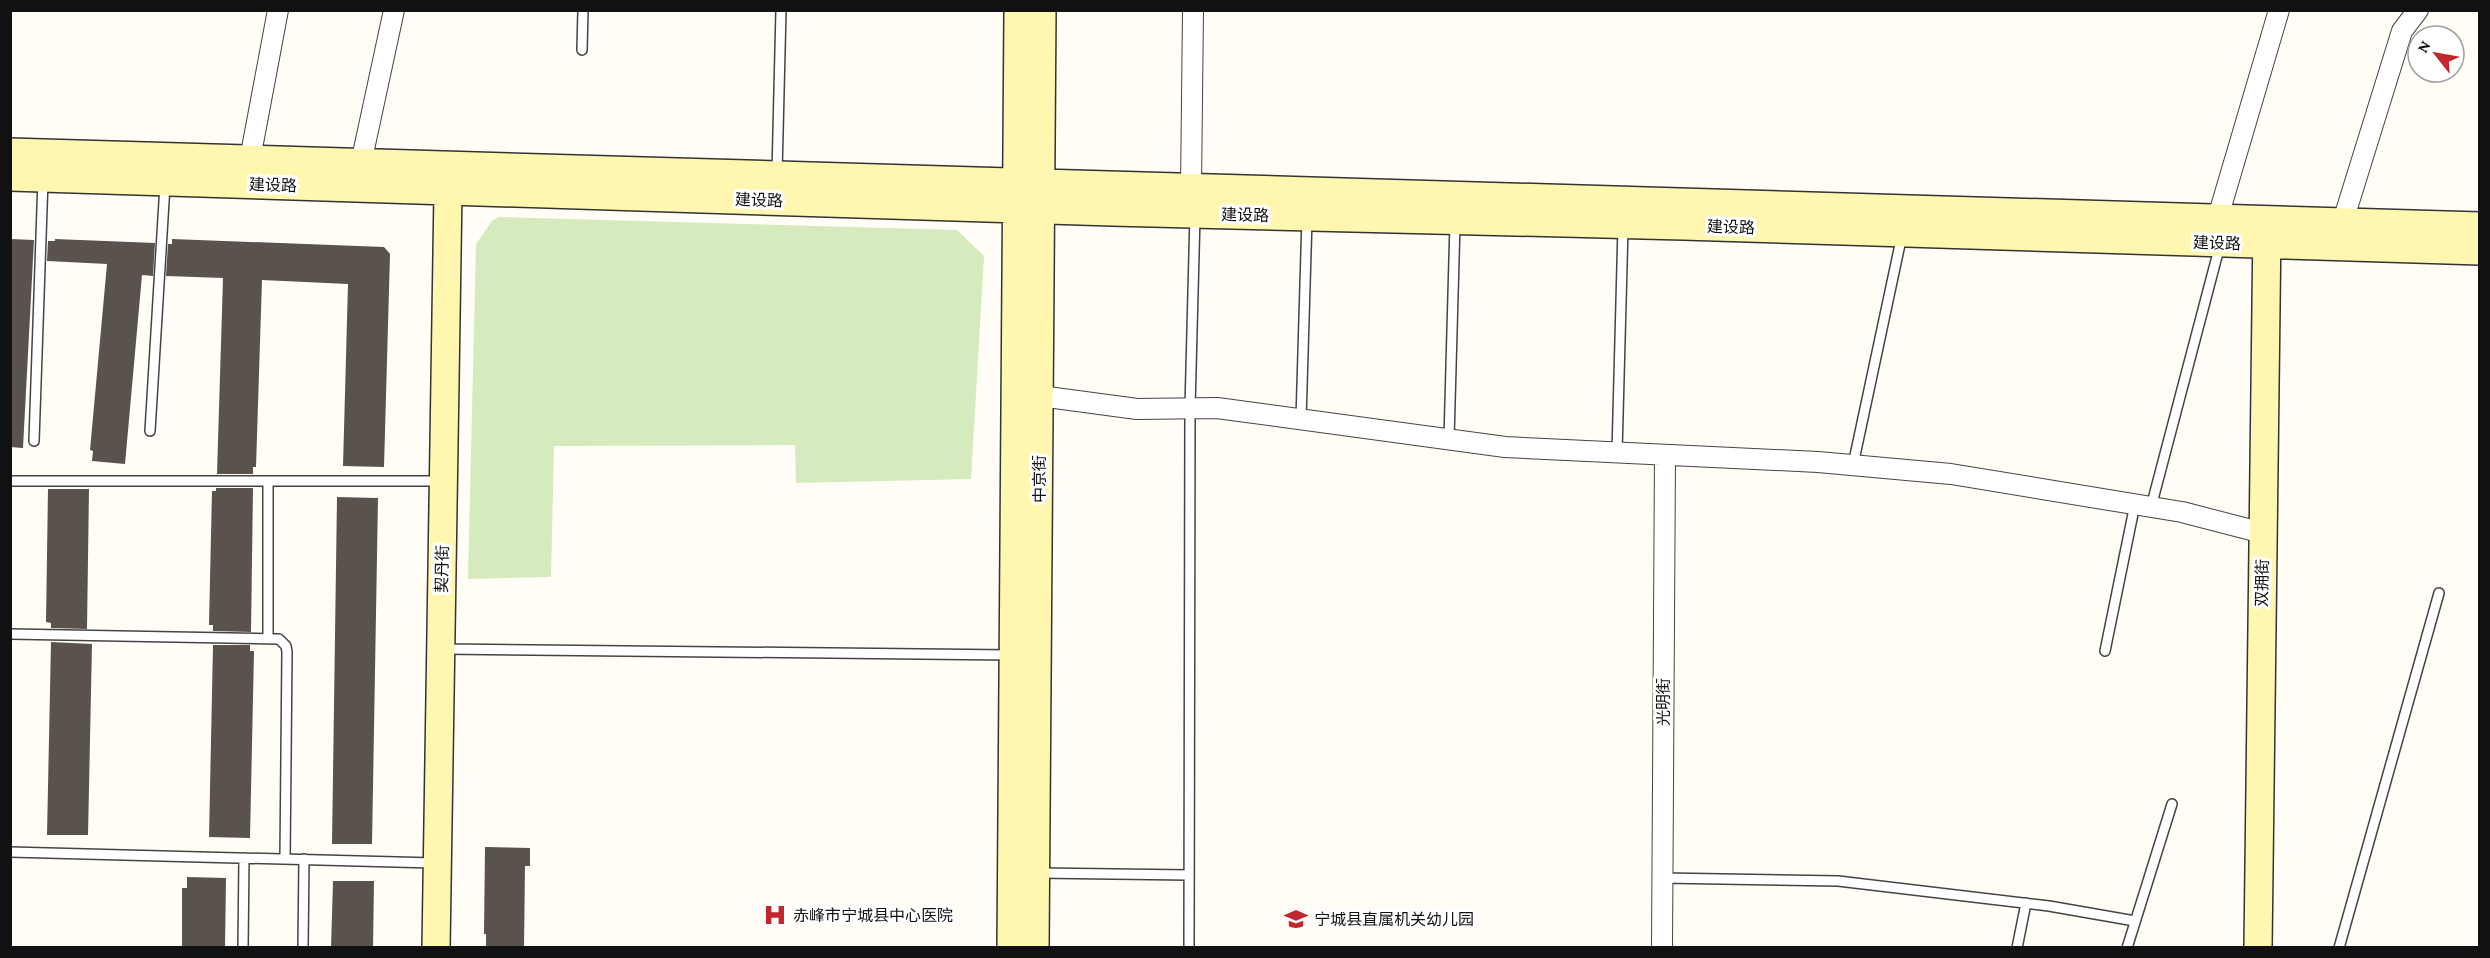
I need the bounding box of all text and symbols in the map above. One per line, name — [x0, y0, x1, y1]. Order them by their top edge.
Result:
north arrow — [2406, 24, 2466, 84]
text: N — [2413, 37, 2434, 56]
street label: 建设路 — [249, 176, 297, 194]
street label: 建设路 — [735, 191, 783, 209]
street label: 建设路 — [1221, 206, 1269, 224]
street label: 建设路 — [1707, 218, 1755, 236]
street label: 建设路 — [2193, 234, 2241, 252]
street label: 中京街 — [1031, 455, 1048, 503]
street label: 契丹街 — [433, 545, 451, 593]
street label: 双拥街 — [2253, 559, 2271, 607]
street label: 光明街 — [1655, 678, 1672, 726]
hospital icon: 赤峰市宁城县中心医院 — [762, 902, 788, 928]
school or university icon: 宁城县直属机关幼儿园 — [1283, 906, 1309, 932]
place label: 赤峰市宁城县中心医院 — [793, 907, 953, 924]
place label: 宁城县直属机关幼儿园 — [1314, 911, 1474, 928]

